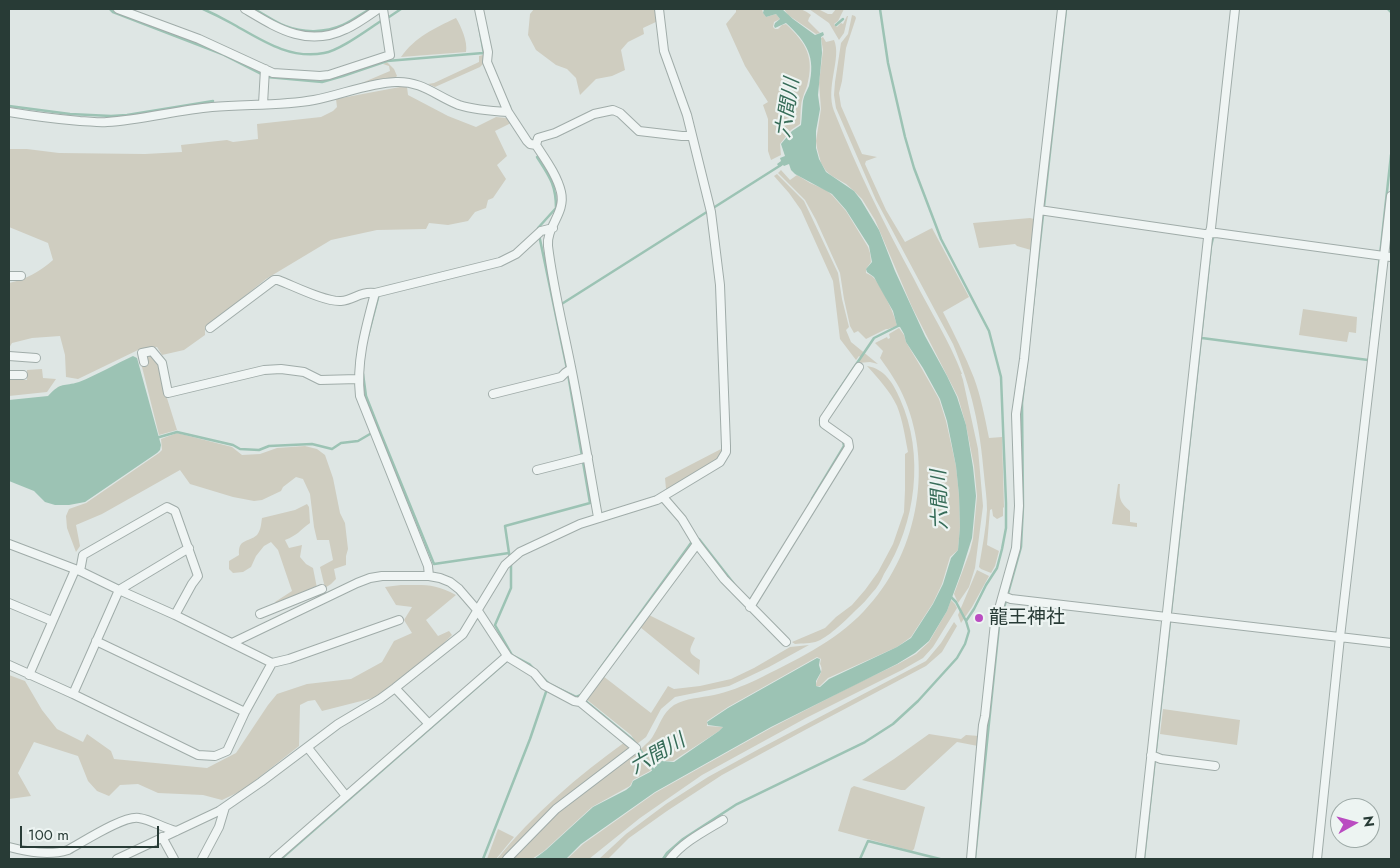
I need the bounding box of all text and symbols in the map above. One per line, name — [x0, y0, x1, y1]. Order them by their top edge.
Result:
water label: 六間川 — [772, 76, 806, 140]
water label: 六間川 — [928, 470, 954, 530]
place label: 龍王神社 — [989, 607, 1065, 629]
marker: 龍王神社 — [973, 612, 985, 624]
water label: 六間川 — [626, 730, 690, 780]
north arrow — [1330, 798, 1380, 848]
text: N — [1358, 815, 1379, 828]
scale bar — [22, 816, 161, 848]
text: 100 m — [28, 824, 69, 846]

